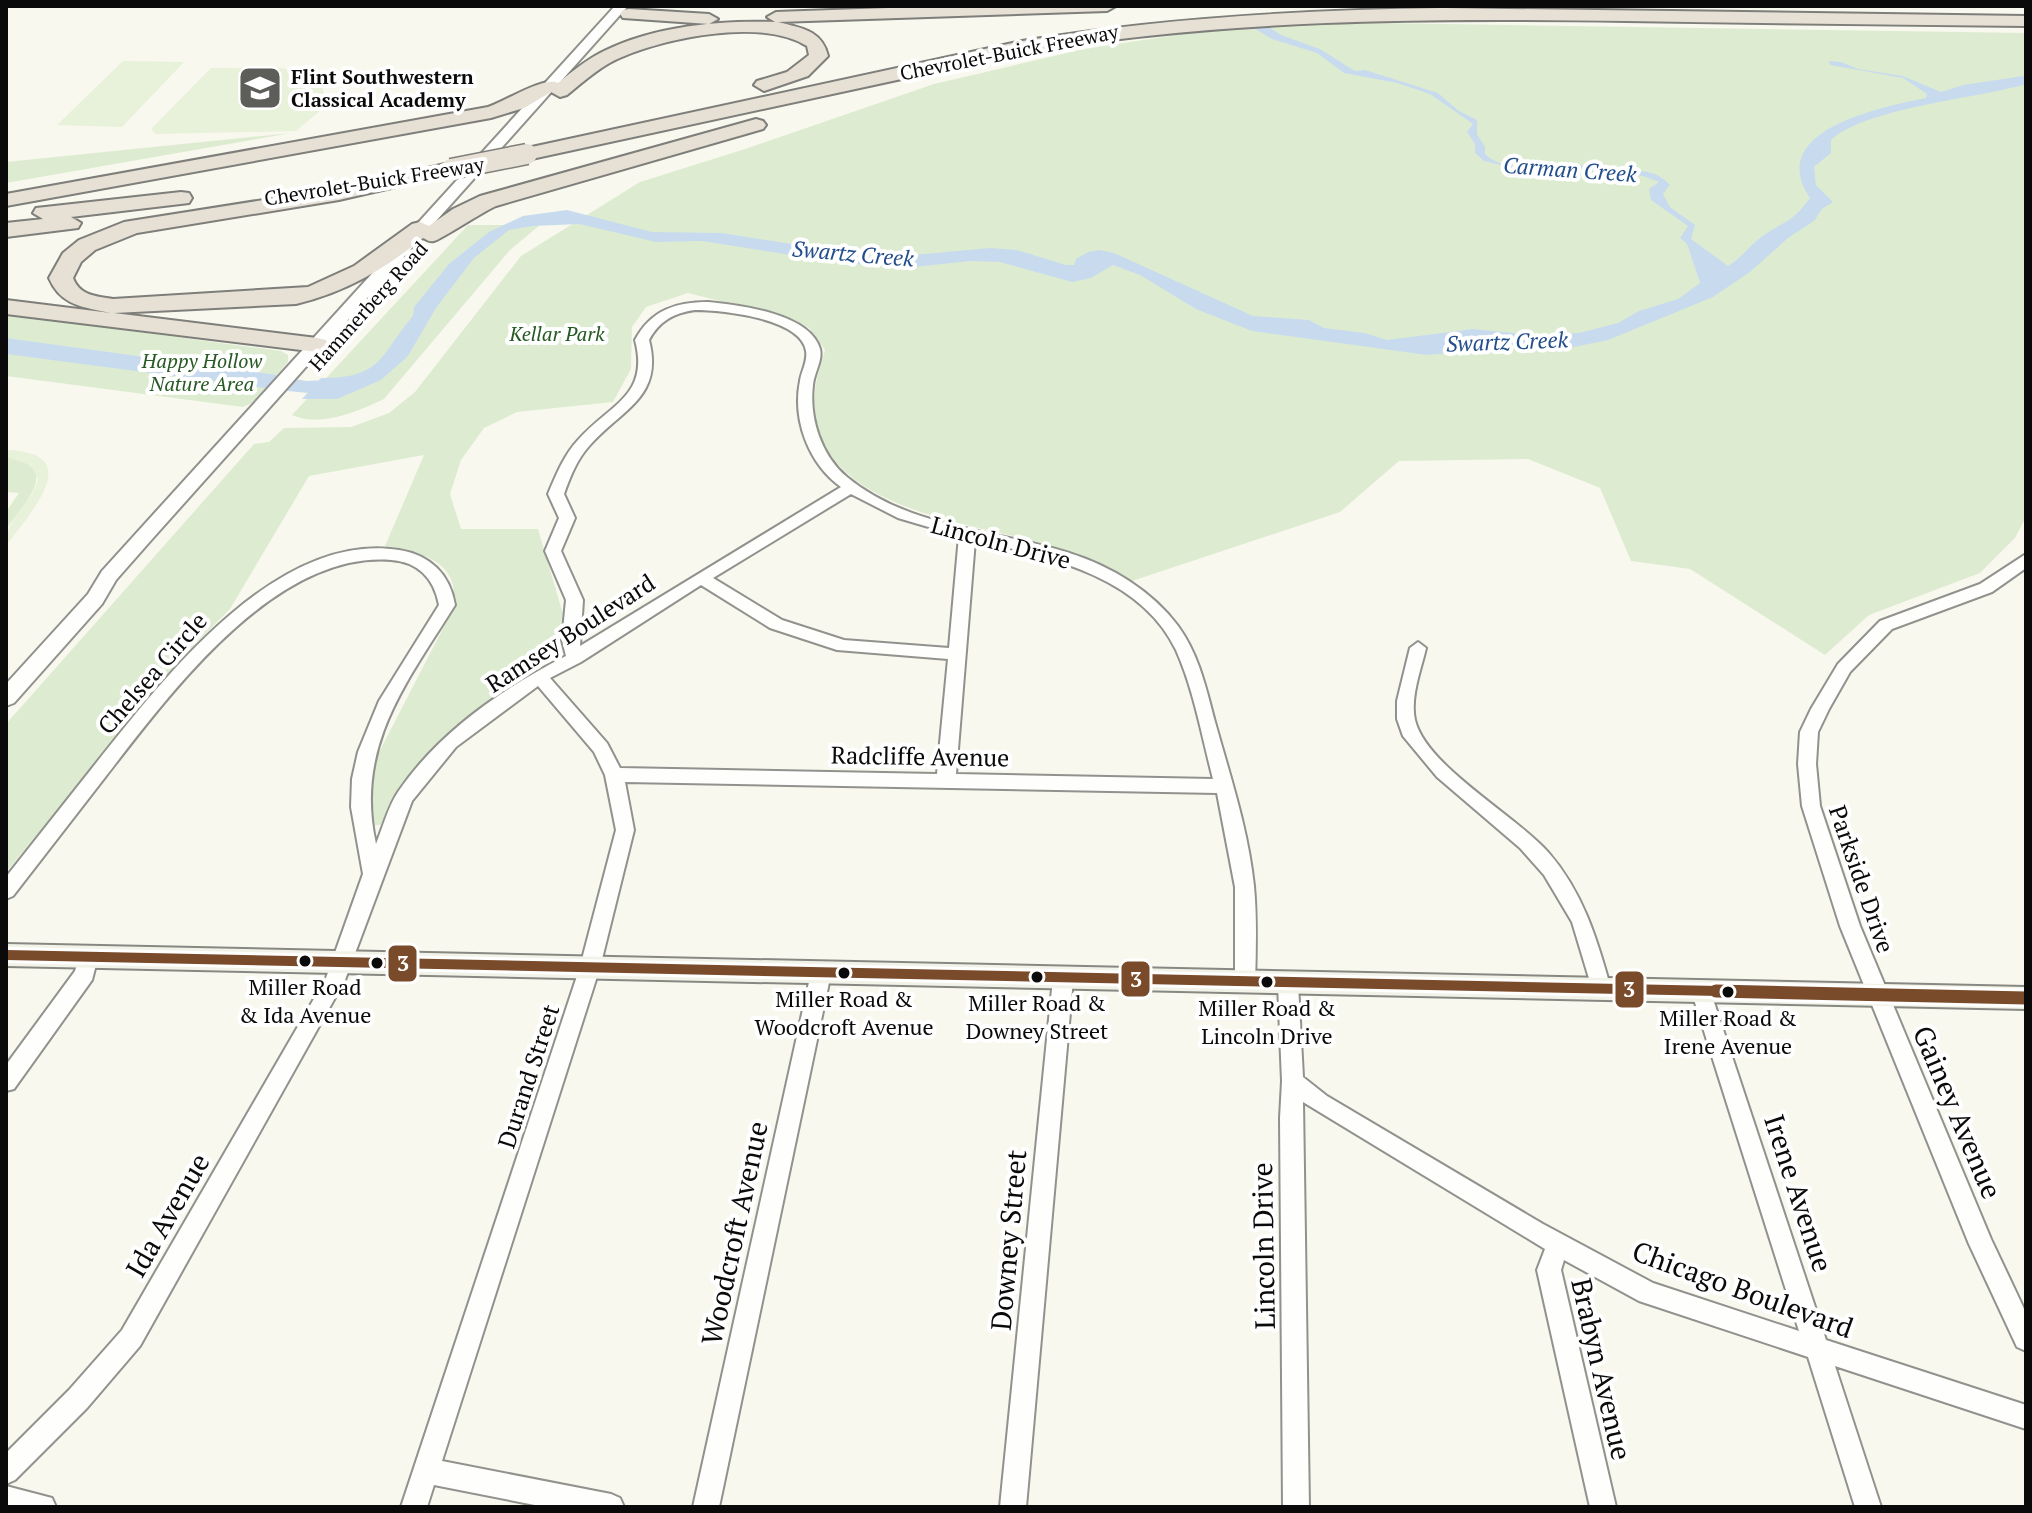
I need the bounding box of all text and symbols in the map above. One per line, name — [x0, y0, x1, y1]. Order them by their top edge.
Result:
street label: Chevrolet-Buick Freeway — [897, 17, 1121, 86]
place label: Flint Southwestern Classical Academy — [291, 63, 474, 113]
school or university icon: Flint Southwestern Classical Academy — [236, 64, 284, 112]
street label: Chevrolet-Buick Freeway — [262, 150, 487, 212]
water label: Carman Creek — [1502, 150, 1638, 188]
water label: Swartz Creek — [791, 233, 916, 273]
street label: Hammerberg Road — [303, 235, 433, 377]
park label: Kellar Park — [508, 320, 605, 347]
water label: Swartz Creek — [1445, 324, 1569, 358]
park label: Happy Hollow Nature Area — [141, 347, 262, 397]
street label: Lincoln Drive — [928, 508, 1074, 576]
street label: Ramsey Boulevard — [479, 566, 661, 700]
street label: Chelsea Circle — [90, 605, 214, 741]
street label: Radcliffe Avenue — [831, 738, 1009, 774]
street label: Parkside Drive — [1822, 801, 1902, 957]
line badge: 3 — [387, 944, 418, 983]
text: 3 — [397, 948, 409, 977]
marker: Miller Road & Ida Avenue — [297, 953, 313, 969]
unlabelled marker — [369, 955, 385, 971]
line badge: 3 — [1120, 960, 1151, 998]
text: 3 — [1130, 964, 1142, 993]
marker: Miller Road & Woodcroft Avenue — [836, 965, 852, 981]
marker: Miller Road & Downey Street — [1029, 969, 1045, 985]
line badge: 3 — [1614, 970, 1645, 1009]
place label: Miller Road & Ida Avenue — [239, 972, 371, 1029]
marker: Miller Road & Lincoln Drive — [1259, 974, 1275, 990]
text: 3 — [1623, 974, 1635, 1003]
place label: Miller Road & Woodcroft Avenue — [755, 984, 933, 1041]
marker: Miller Road & Irene Avenue — [1720, 984, 1736, 1000]
place label: Miller Road & Downey Street — [966, 988, 1108, 1045]
place label: Miller Road & Lincoln Drive — [1198, 993, 1336, 1050]
street label: Durand Street — [490, 1000, 566, 1152]
place label: Miller Road & Irene Avenue — [1659, 1003, 1797, 1060]
street label: Gainey Avenue — [1905, 1020, 2011, 1204]
street label: Irene Avenue — [1756, 1110, 1842, 1276]
street label: Woodcroft Avenue — [692, 1118, 776, 1348]
street label: Ida Avenue — [117, 1146, 217, 1284]
street label: Downey Street — [982, 1148, 1034, 1332]
street label: Lincoln Drive — [1243, 1162, 1283, 1330]
street label: Chicago Boulevard — [1627, 1232, 1859, 1346]
street label: Brabyn Avenue — [1563, 1274, 1641, 1464]

